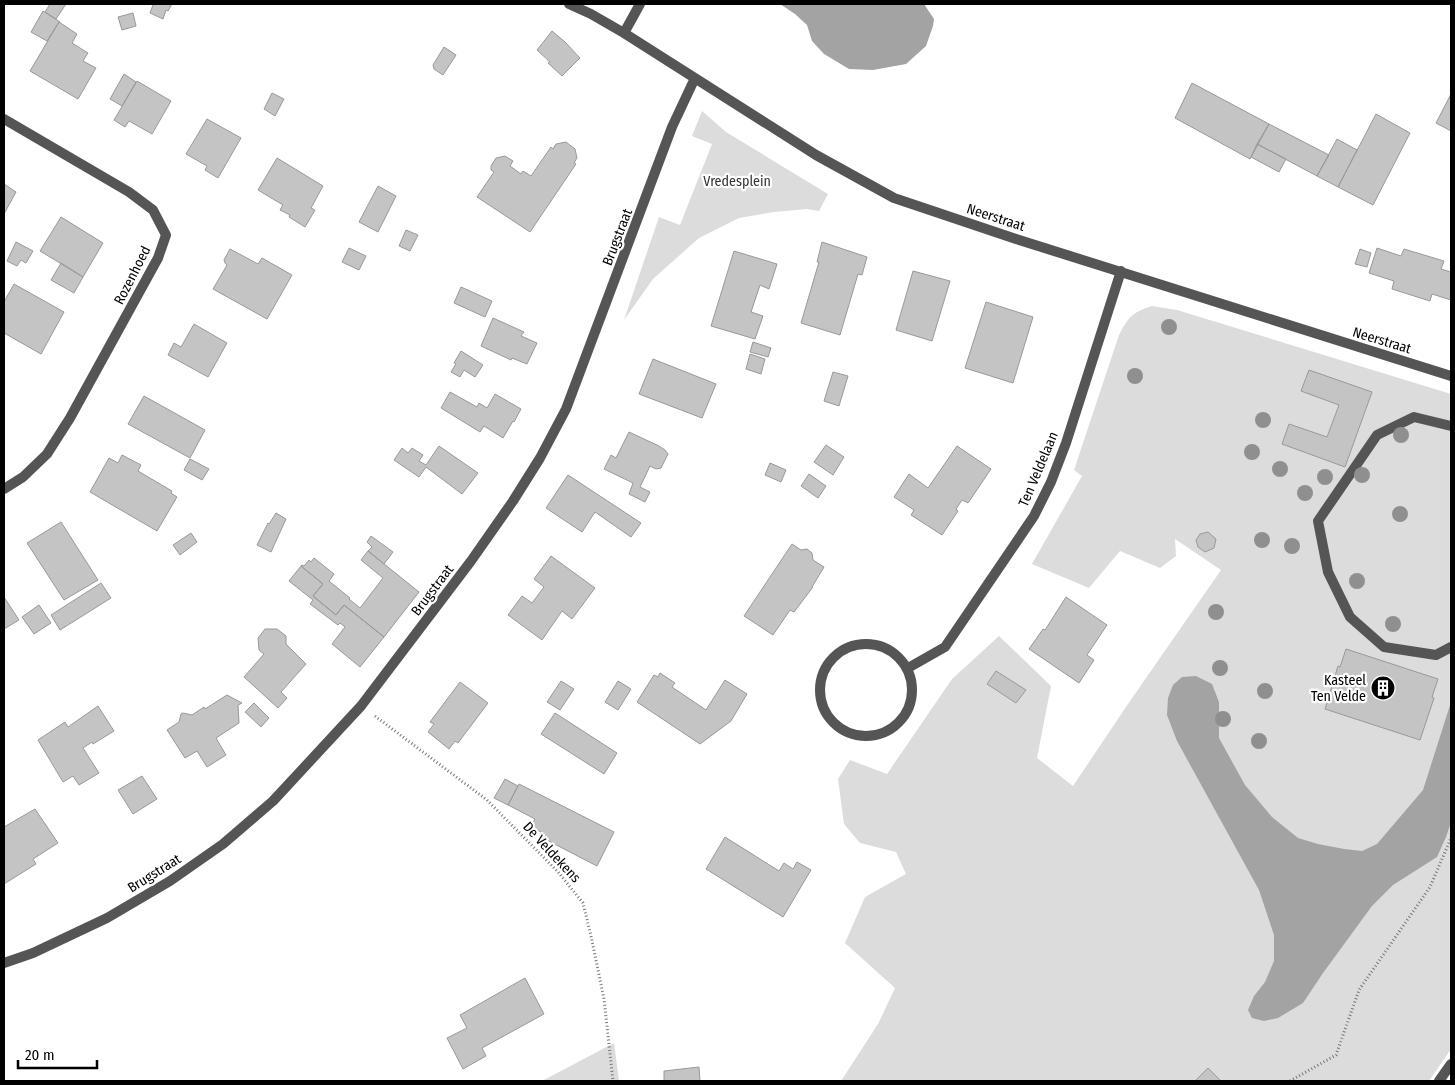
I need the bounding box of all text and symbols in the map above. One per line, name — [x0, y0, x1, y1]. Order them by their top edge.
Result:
park label: Vredesplein — [703, 173, 771, 190]
street label: Neerstraat — [965, 200, 1028, 235]
street label: Brugstraat — [599, 206, 636, 268]
street label: Rozenhoed — [110, 243, 154, 307]
street label: Neerstraat — [1351, 324, 1414, 358]
street label: Ten Veldelaan — [1015, 429, 1062, 509]
street label: Brugstraat — [408, 561, 457, 619]
place label: Kasteel Ten Velde — [1311, 672, 1366, 705]
building icon: Kasteel Ten Velde — [1370, 675, 1396, 701]
street label: De Veldekens — [519, 818, 584, 886]
street label: Brugstraat — [124, 850, 184, 896]
scale bar — [18, 1038, 96, 1070]
text: 20 m — [25, 1046, 55, 1064]

